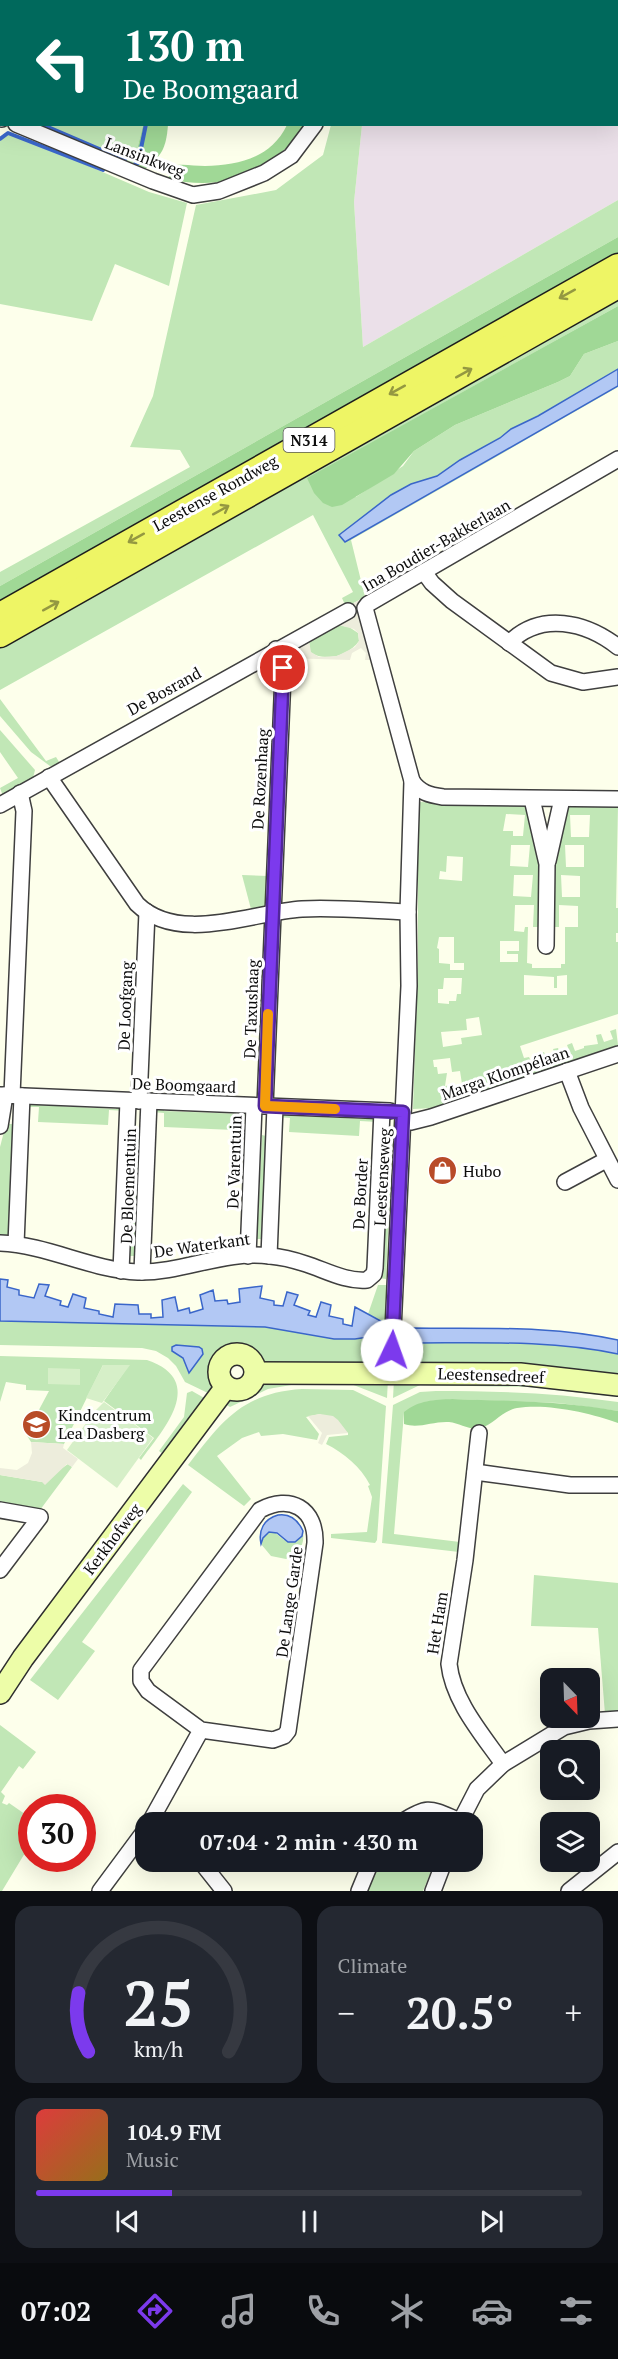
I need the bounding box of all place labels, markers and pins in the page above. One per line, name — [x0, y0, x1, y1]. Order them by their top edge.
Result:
pin — [257, 642, 308, 693]
shop icon: Hubo — [426, 1155, 458, 1187]
place label: Hubo — [463, 1160, 502, 1182]
place label: Kindcentrum Lea Dasberg — [58, 1404, 152, 1444]
school or university icon: Kindcentrum Lea Dasberg — [21, 1408, 53, 1440]

